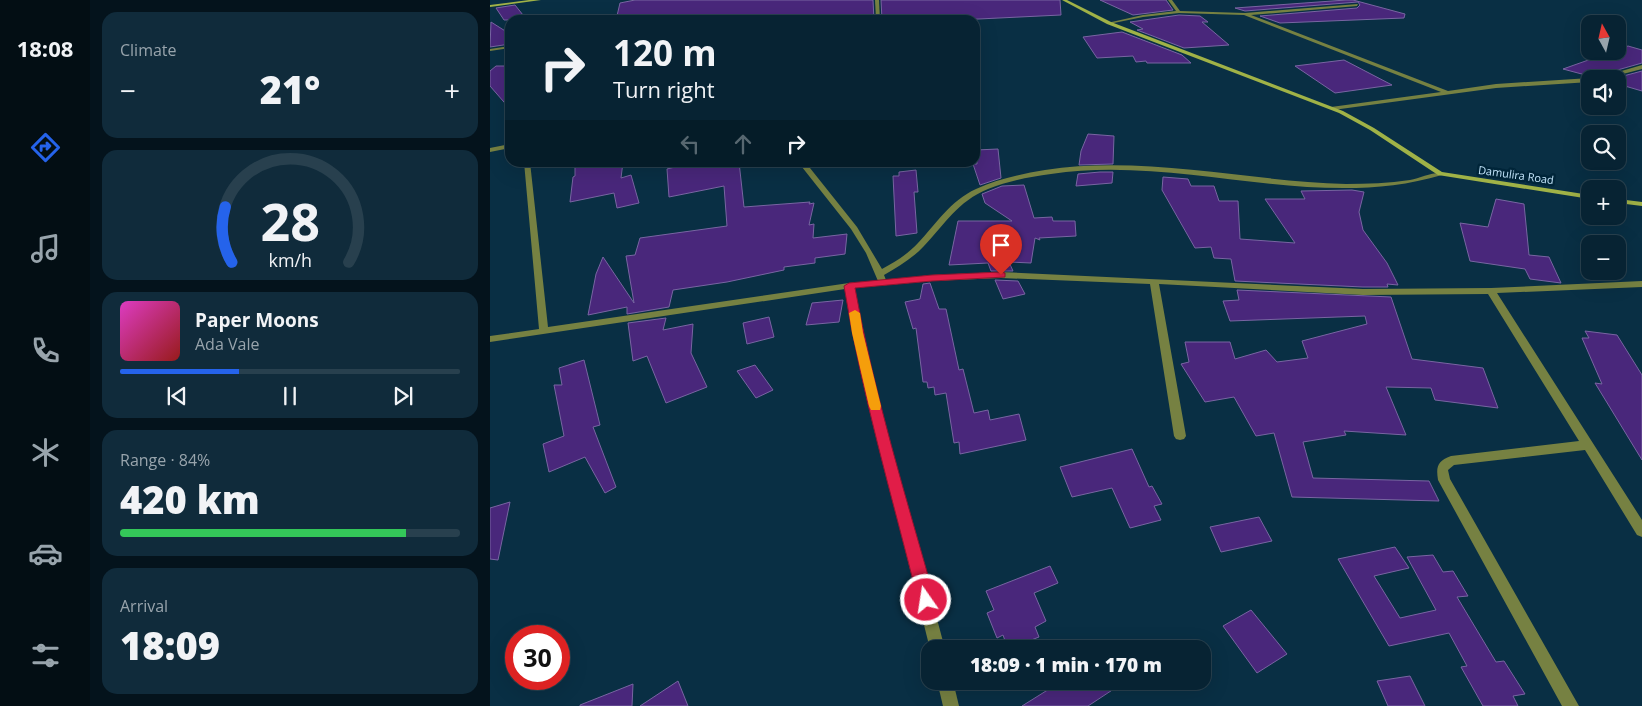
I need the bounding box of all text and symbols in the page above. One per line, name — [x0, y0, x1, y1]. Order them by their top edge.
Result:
north arrow — [1581, 15, 1626, 60]
map controls — [1581, 15, 1626, 280]
text: 120 m — [613, 29, 717, 76]
text: 18:08 — [17, 33, 73, 63]
icon: right — [530, 35, 595, 100]
text: Climate — [120, 39, 177, 61]
text: 21° — [260, 63, 320, 115]
button: sound — [1581, 70, 1626, 115]
text: − — [120, 71, 136, 109]
text: + — [444, 71, 460, 109]
text: Turn right — [613, 74, 715, 104]
button: search — [1581, 125, 1626, 170]
icon: directions — [28, 130, 63, 165]
icon: left — [676, 130, 704, 158]
icon: ahead — [729, 130, 757, 158]
icon: right — [782, 130, 810, 158]
street label: Damulira Road — [1477, 162, 1555, 187]
button: + — [1581, 180, 1626, 225]
text: 28 — [260, 185, 320, 256]
pin — [980, 224, 1022, 275]
icon: music — [28, 231, 63, 266]
icon: arrive — [987, 231, 1015, 259]
button: − — [1581, 235, 1626, 280]
text: km/h — [268, 248, 312, 272]
text: Paper Moons — [195, 307, 319, 333]
icon: phone — [28, 333, 63, 368]
text: Ada Vale — [195, 333, 259, 355]
icon: previous — [163, 382, 191, 410]
icon: pause — [276, 382, 304, 410]
icon: next — [389, 382, 417, 410]
icon: climate — [28, 435, 63, 470]
text: Range · 84% — [120, 449, 210, 471]
text: 420 km — [120, 473, 260, 525]
icon: car — [28, 536, 63, 571]
position arrow — [899, 573, 951, 625]
text: Arrival — [120, 595, 168, 617]
text: 18:09 — [120, 619, 220, 671]
speed limit sign: 30 — [505, 625, 570, 690]
icon: filters — [28, 638, 63, 673]
text: 18:09 · 1 min · 170 m — [970, 652, 1162, 678]

